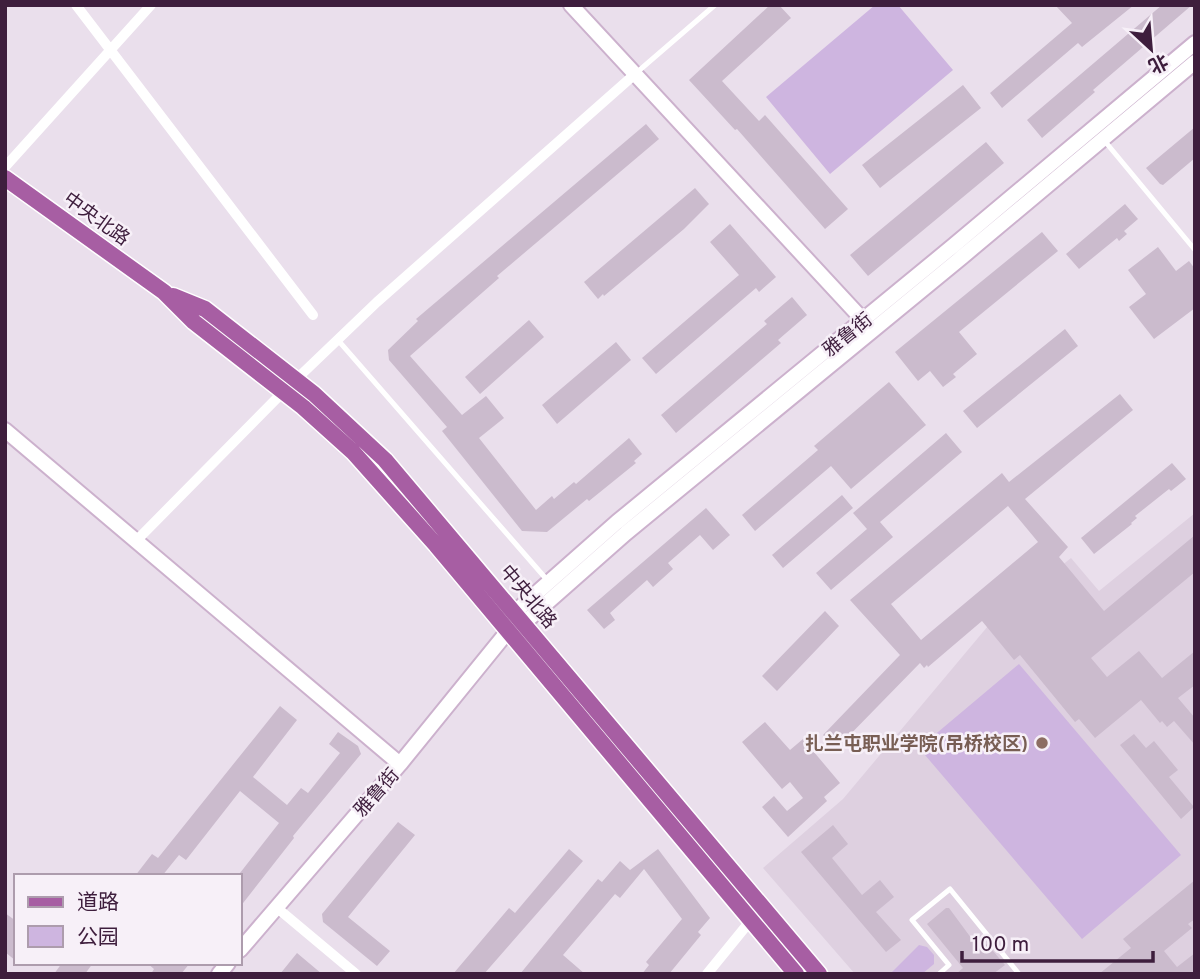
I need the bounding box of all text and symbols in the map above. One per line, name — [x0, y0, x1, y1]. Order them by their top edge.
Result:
north arrow — [1116, 14, 1186, 84]
text: 北 — [1144, 48, 1171, 77]
street label: 中央北路 — [58, 188, 134, 252]
street label: 雅鲁街 — [819, 308, 878, 363]
street label: 中央北路 — [494, 560, 561, 634]
place label: 扎兰屯职业学院(吊桥校区) — [805, 733, 1028, 757]
marker: 扎兰屯职业学院(吊桥校区) — [1034, 735, 1050, 751]
street label: 雅鲁街 — [350, 764, 405, 823]
legend — [14, 874, 242, 965]
text: 道路 — [77, 890, 119, 917]
scale bar — [962, 920, 1153, 964]
text: 公园 — [77, 925, 119, 952]
text: 100 m — [972, 932, 1029, 959]

